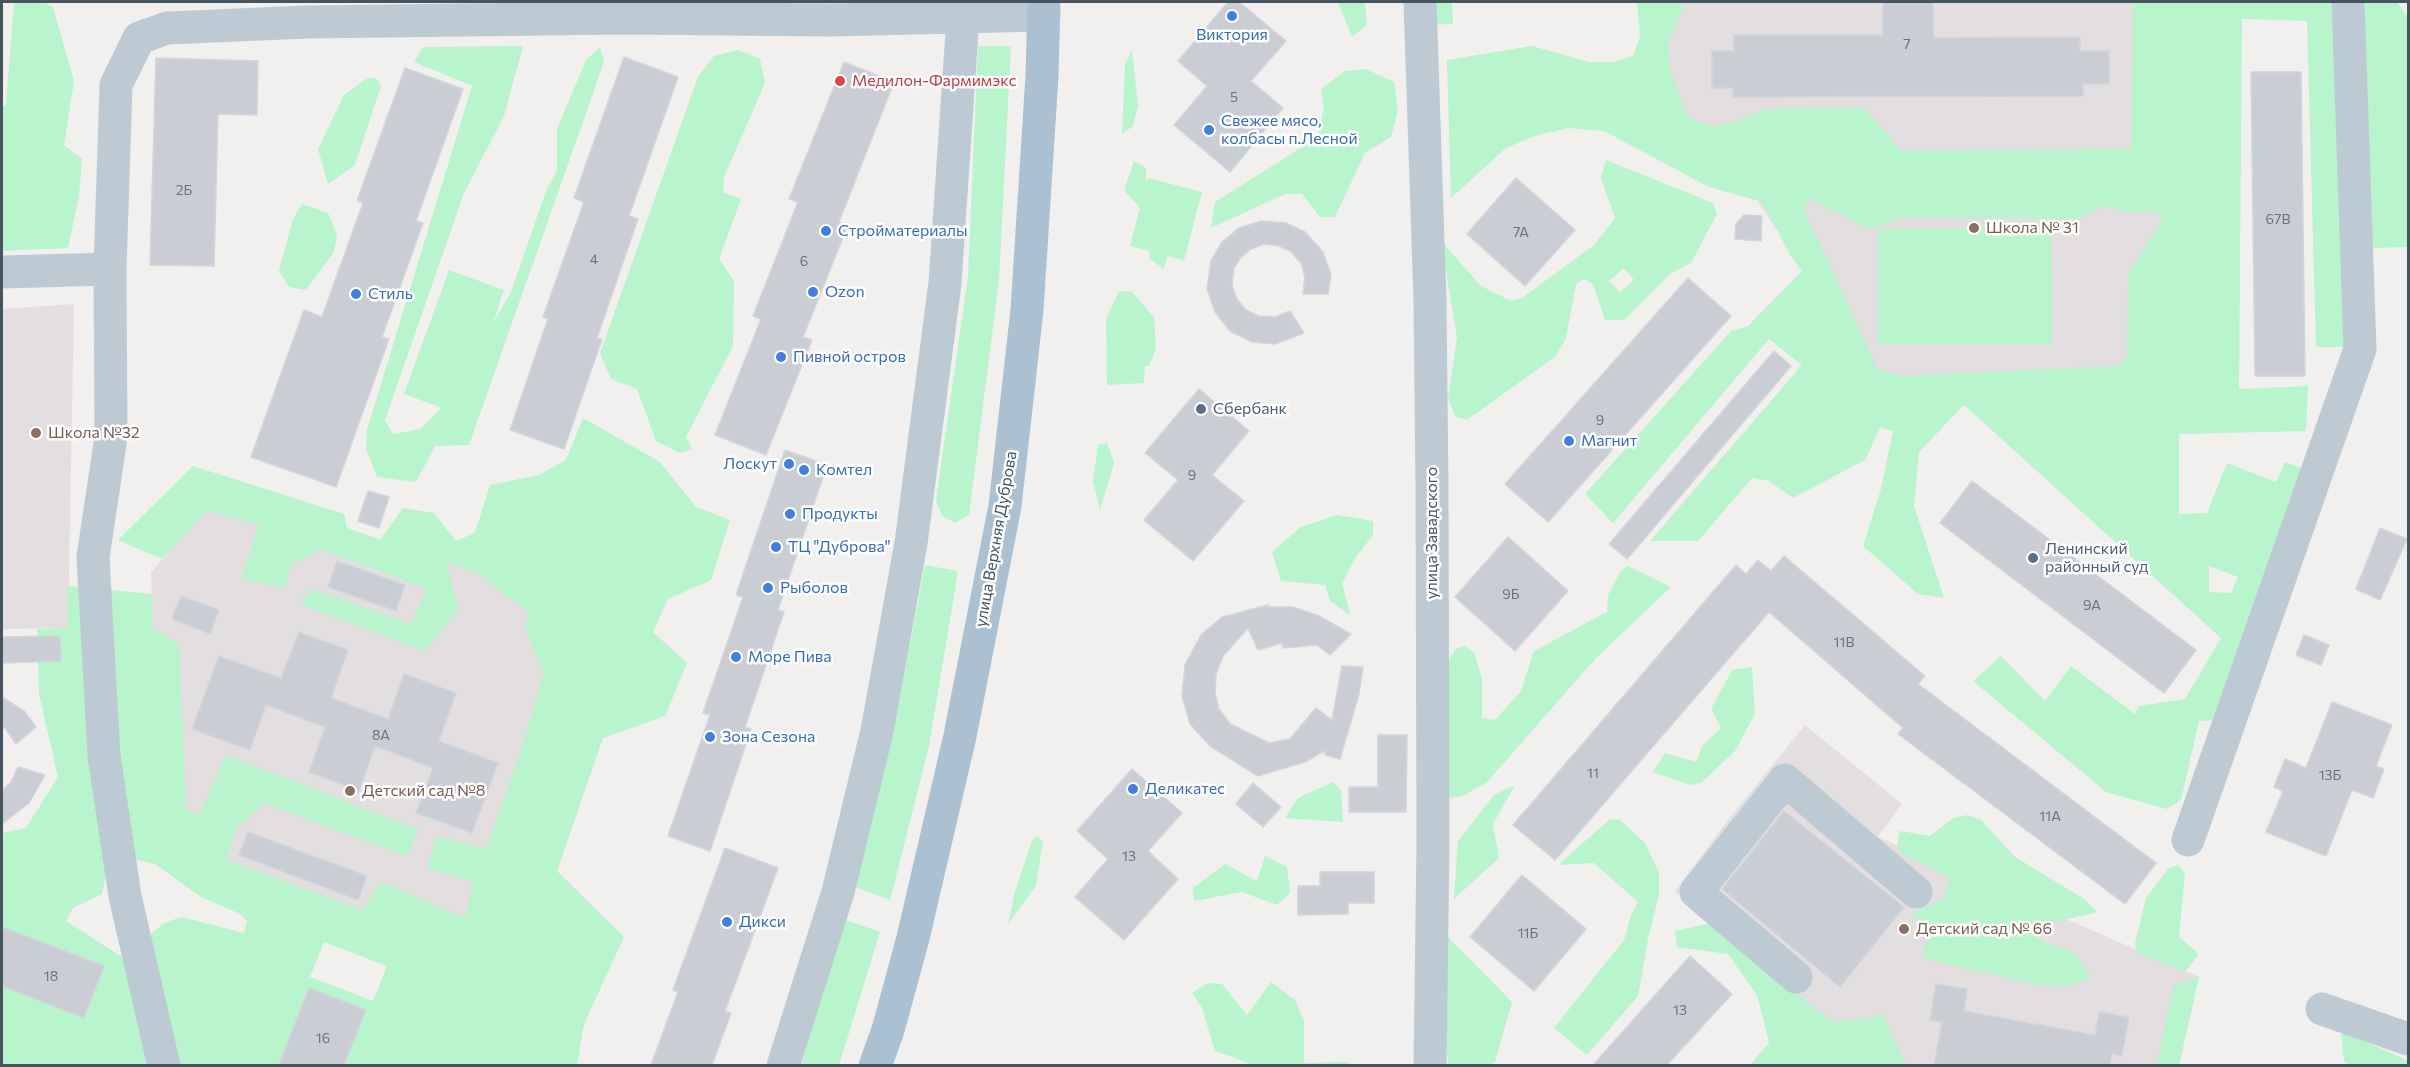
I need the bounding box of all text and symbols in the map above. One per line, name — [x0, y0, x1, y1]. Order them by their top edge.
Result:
marker: Виктория — [1225, 9, 1239, 23]
place label: Виктория — [1196, 25, 1268, 45]
house number: 7 — [1903, 36, 1911, 52]
place label: Медилон-Фармимэкс — [852, 71, 1016, 91]
marker: Медилон-Фармимэкс — [833, 74, 847, 88]
house number: 5 — [1230, 89, 1238, 105]
place label: Свежее мясо, колбасы п.Лесной — [1221, 111, 1358, 149]
marker: Свежее мясо, колбасы п.Лесной — [1202, 123, 1216, 137]
house number: 2Б — [176, 182, 192, 198]
house number: 67В — [2266, 211, 2290, 227]
place label: Школа № 31 — [1986, 218, 2079, 238]
place label: Стройматериалы — [838, 221, 968, 241]
marker: Школа № 31 — [1967, 221, 1981, 235]
marker: Стройматериалы — [819, 224, 833, 238]
house number: 7А — [1513, 224, 1529, 240]
house number: 4 — [590, 251, 598, 267]
house number: 6 — [800, 253, 808, 269]
place label: Ozon — [825, 282, 865, 302]
place label: Стиль — [368, 284, 413, 304]
marker: Ozon — [806, 285, 820, 299]
marker: Стиль — [349, 287, 363, 301]
place label: Пивной остров — [793, 347, 906, 367]
marker: Пивной остров — [774, 350, 788, 364]
place label: Сбербанк — [1213, 399, 1287, 419]
marker: Сбербанк — [1194, 402, 1208, 416]
house number: 9 — [1596, 412, 1604, 428]
place label: Школа №32 — [48, 423, 140, 443]
marker: Школа №32 — [29, 426, 43, 440]
place label: Магнит — [1581, 431, 1637, 451]
marker: Магнит — [1562, 434, 1576, 448]
street label: улица Верхняя Дуброва — [971, 450, 1021, 628]
place label: Лоскут — [723, 454, 777, 474]
marker: Лоскут — [782, 457, 796, 471]
place label: Комтел — [816, 460, 872, 480]
marker: Комтел — [797, 463, 811, 477]
house number: 9 — [1188, 467, 1196, 483]
street label: улица Завадского — [1422, 467, 1442, 599]
place label: Продукты — [802, 504, 878, 524]
marker: Продукты — [783, 507, 797, 521]
place label: ТЦ "Дуброва" — [788, 537, 891, 557]
place label: Ленинский районный суд — [2045, 539, 2148, 577]
marker: ТЦ "Дуброва" — [769, 540, 783, 554]
marker: Ленинский районный суд — [2026, 551, 2040, 565]
place label: Рыболов — [780, 578, 848, 598]
marker: Рыболов — [761, 581, 775, 595]
house number: 9Б — [1502, 586, 1520, 602]
house number: 9А — [2083, 597, 2101, 613]
house number: 11В — [1833, 634, 1855, 650]
place label: Море Пива — [748, 647, 832, 667]
marker: Море Пива — [729, 650, 743, 664]
house number: 8А — [372, 727, 390, 743]
place label: Зона Сезона — [722, 727, 815, 747]
marker: Зона Сезона — [703, 730, 717, 744]
house number: 11 — [1587, 765, 1599, 781]
house number: 13Б — [2319, 767, 2341, 783]
place label: Деликатес — [1145, 779, 1225, 799]
place label: Детский сад №8 — [362, 781, 485, 801]
marker: Деликатес — [1126, 782, 1140, 796]
marker: Детский сад №8 — [343, 784, 357, 798]
house number: 11А — [2039, 808, 2061, 824]
house number: 13 — [1122, 848, 1136, 864]
place label: Дикси — [739, 912, 786, 932]
marker: Дикси — [720, 915, 734, 929]
place label: Детский сад № 66 — [1916, 919, 2052, 939]
marker: Детский сад № 66 — [1897, 922, 1911, 936]
house number: 11Б — [1518, 925, 1538, 941]
house number: 18 — [44, 968, 58, 984]
house number: 13 — [1673, 1002, 1687, 1018]
house number: 16 — [316, 1030, 330, 1046]

